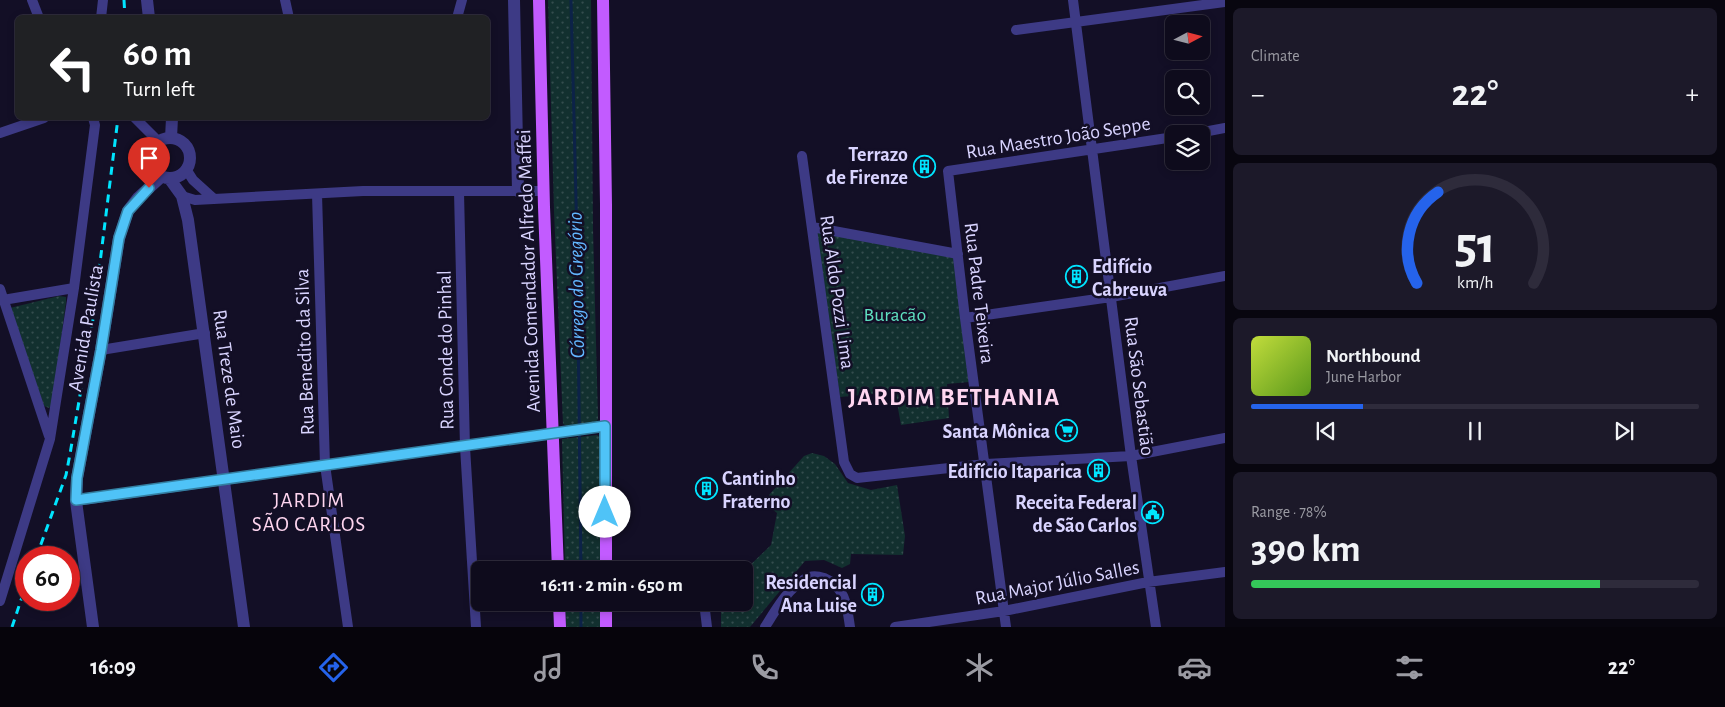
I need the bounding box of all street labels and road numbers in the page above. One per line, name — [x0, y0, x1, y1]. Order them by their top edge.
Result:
street label: Rua Maestro João Seppe — [964, 114, 1152, 162]
street label: Avenida Comendador Alfredo Maffei — [514, 129, 544, 413]
street label: Rua Aldo Pozzi Lima — [816, 214, 858, 371]
street label: Rua Padre Teixeira — [960, 221, 998, 365]
street label: Avenida Paulista — [65, 263, 107, 393]
street label: Rua Benedito da Silva — [292, 268, 318, 436]
street label: Rua Conde do Pinhal — [435, 270, 457, 430]
street label: Rua Treze de Maio — [209, 308, 249, 450]
street label: Rua São Sebastião — [1121, 315, 1157, 457]
street label: Rua Major Júlio Salles — [973, 557, 1141, 609]

